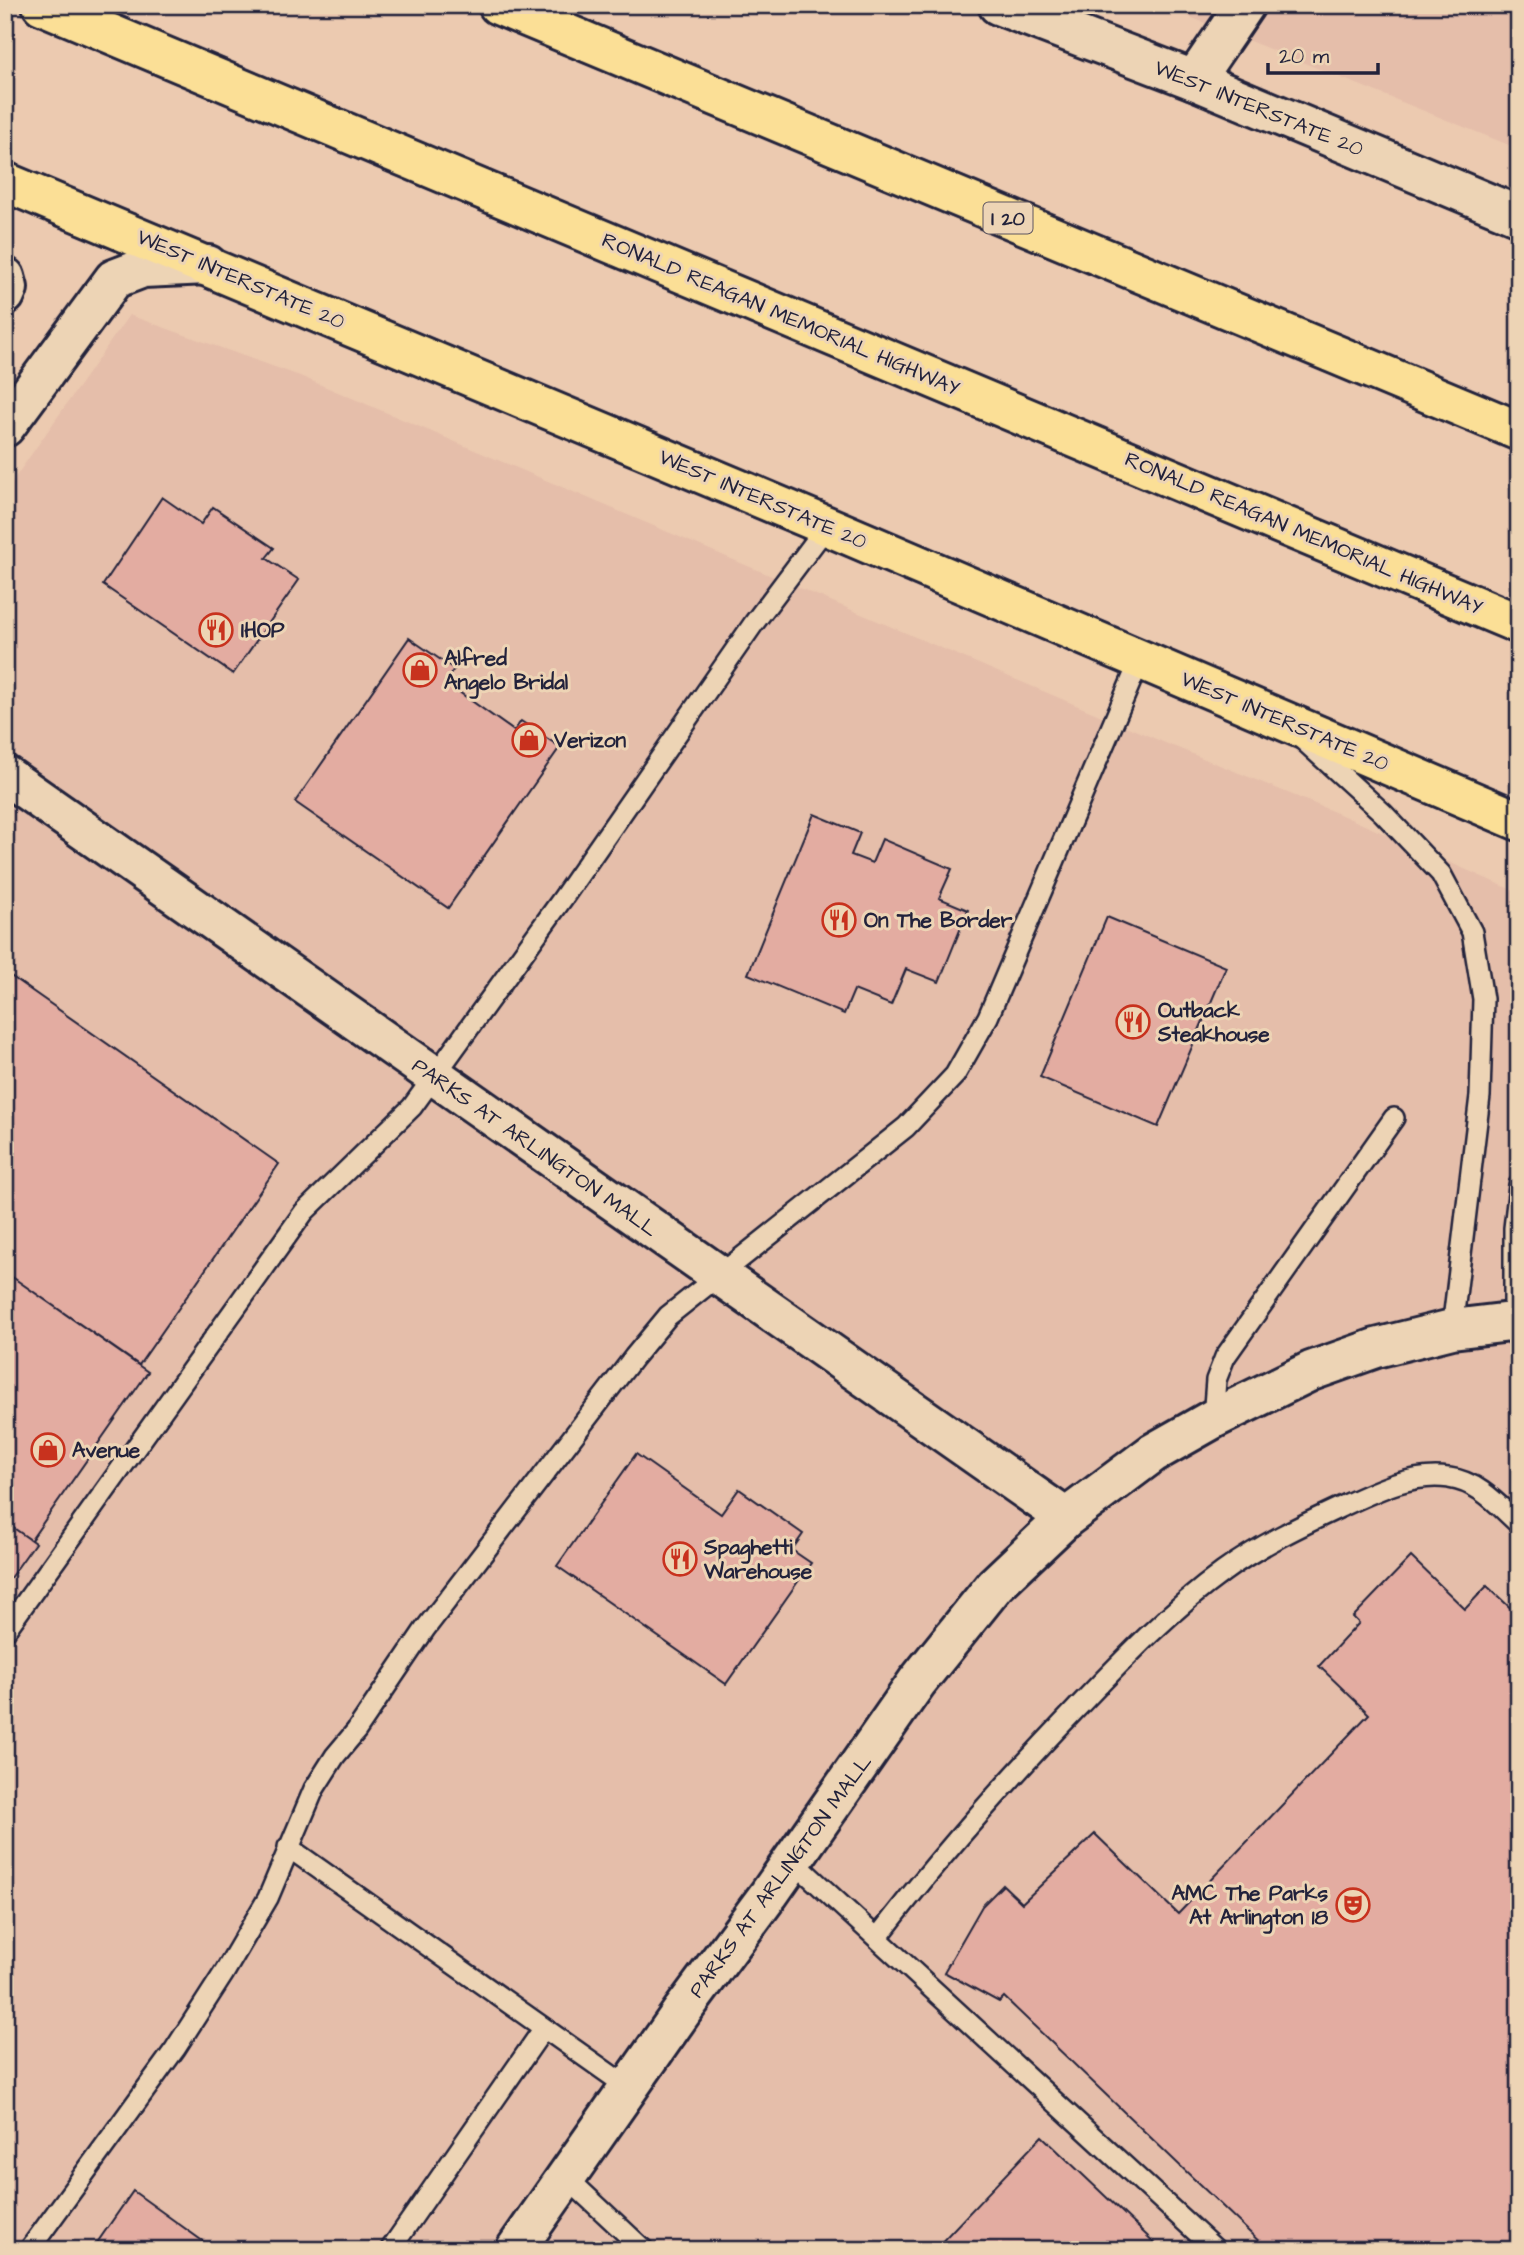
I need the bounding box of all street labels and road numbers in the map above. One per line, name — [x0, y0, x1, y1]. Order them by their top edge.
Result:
street label: WEST INTERSTATE 20 — [1150, 53, 1368, 164]
road number: I 20 — [984, 202, 1032, 233]
street label: WEST INTERSTATE 20 — [132, 223, 349, 336]
street label: RONALD REAGAN MEMORIAL HIGHWAY — [597, 226, 964, 403]
street label: WEST INTERSTATE 20 — [654, 443, 871, 556]
street label: RONALD REAGAN MEMORIAL HIGHWAY — [1120, 445, 1487, 622]
street label: WEST INTERSTATE 20 — [1176, 665, 1393, 778]
street label: PARKS AT ARLINGTON MALL — [406, 1051, 664, 1244]
street label: PARKS AT ARLINGTON MALL — [682, 1749, 879, 2004]

